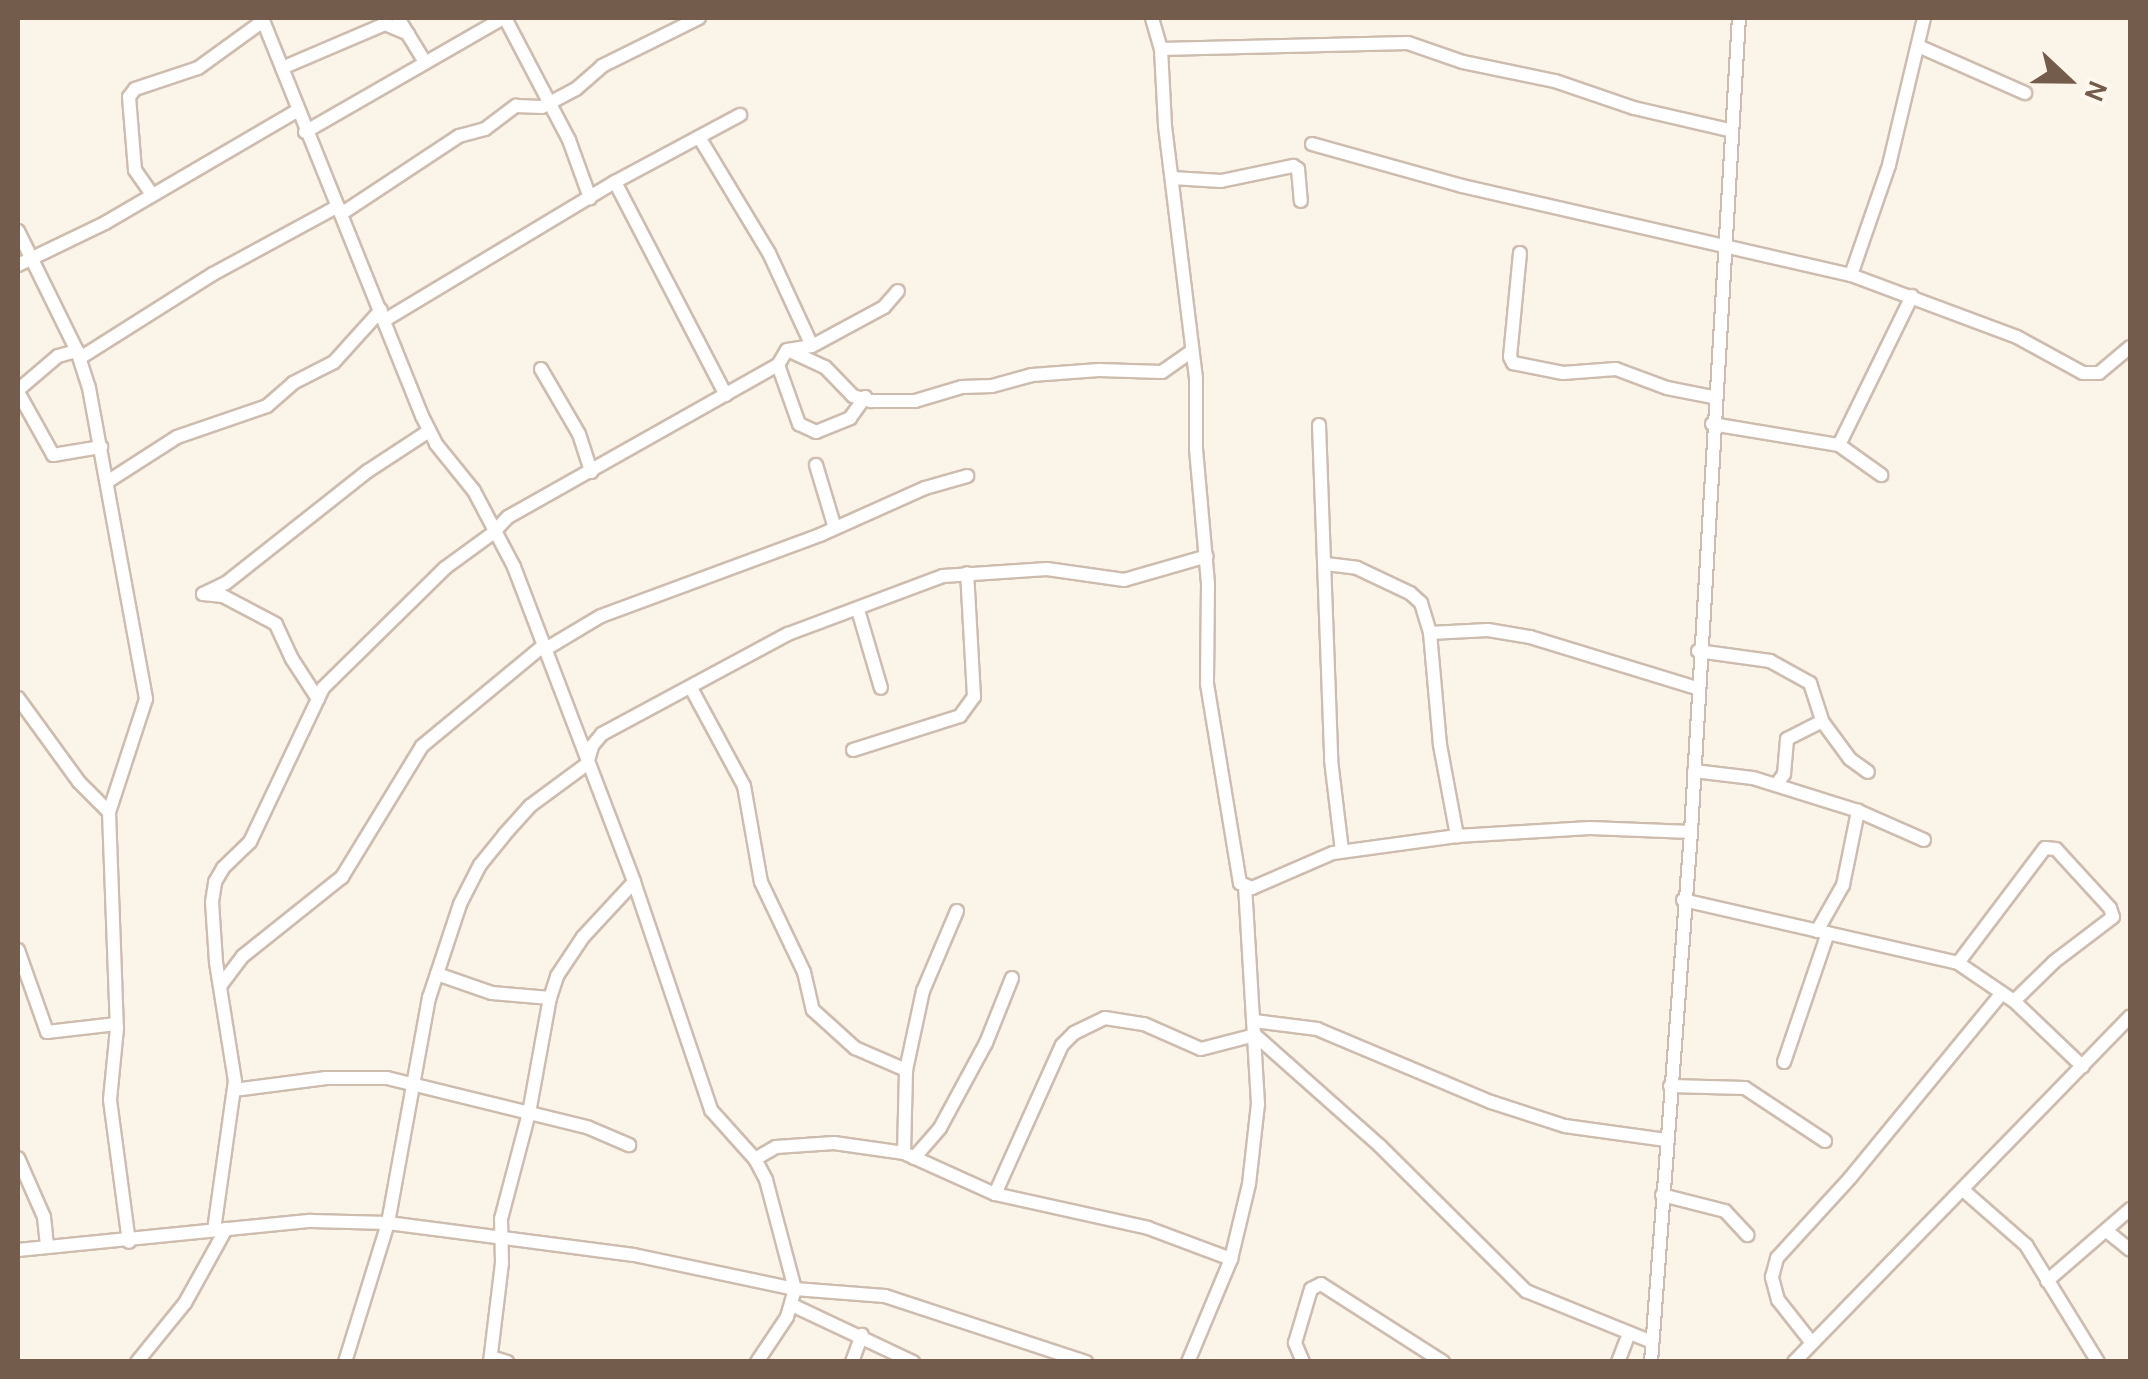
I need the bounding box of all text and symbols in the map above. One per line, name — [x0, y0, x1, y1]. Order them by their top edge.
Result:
north arrow — [2018, 30, 2118, 130]
text: N — [2077, 76, 2115, 107]

